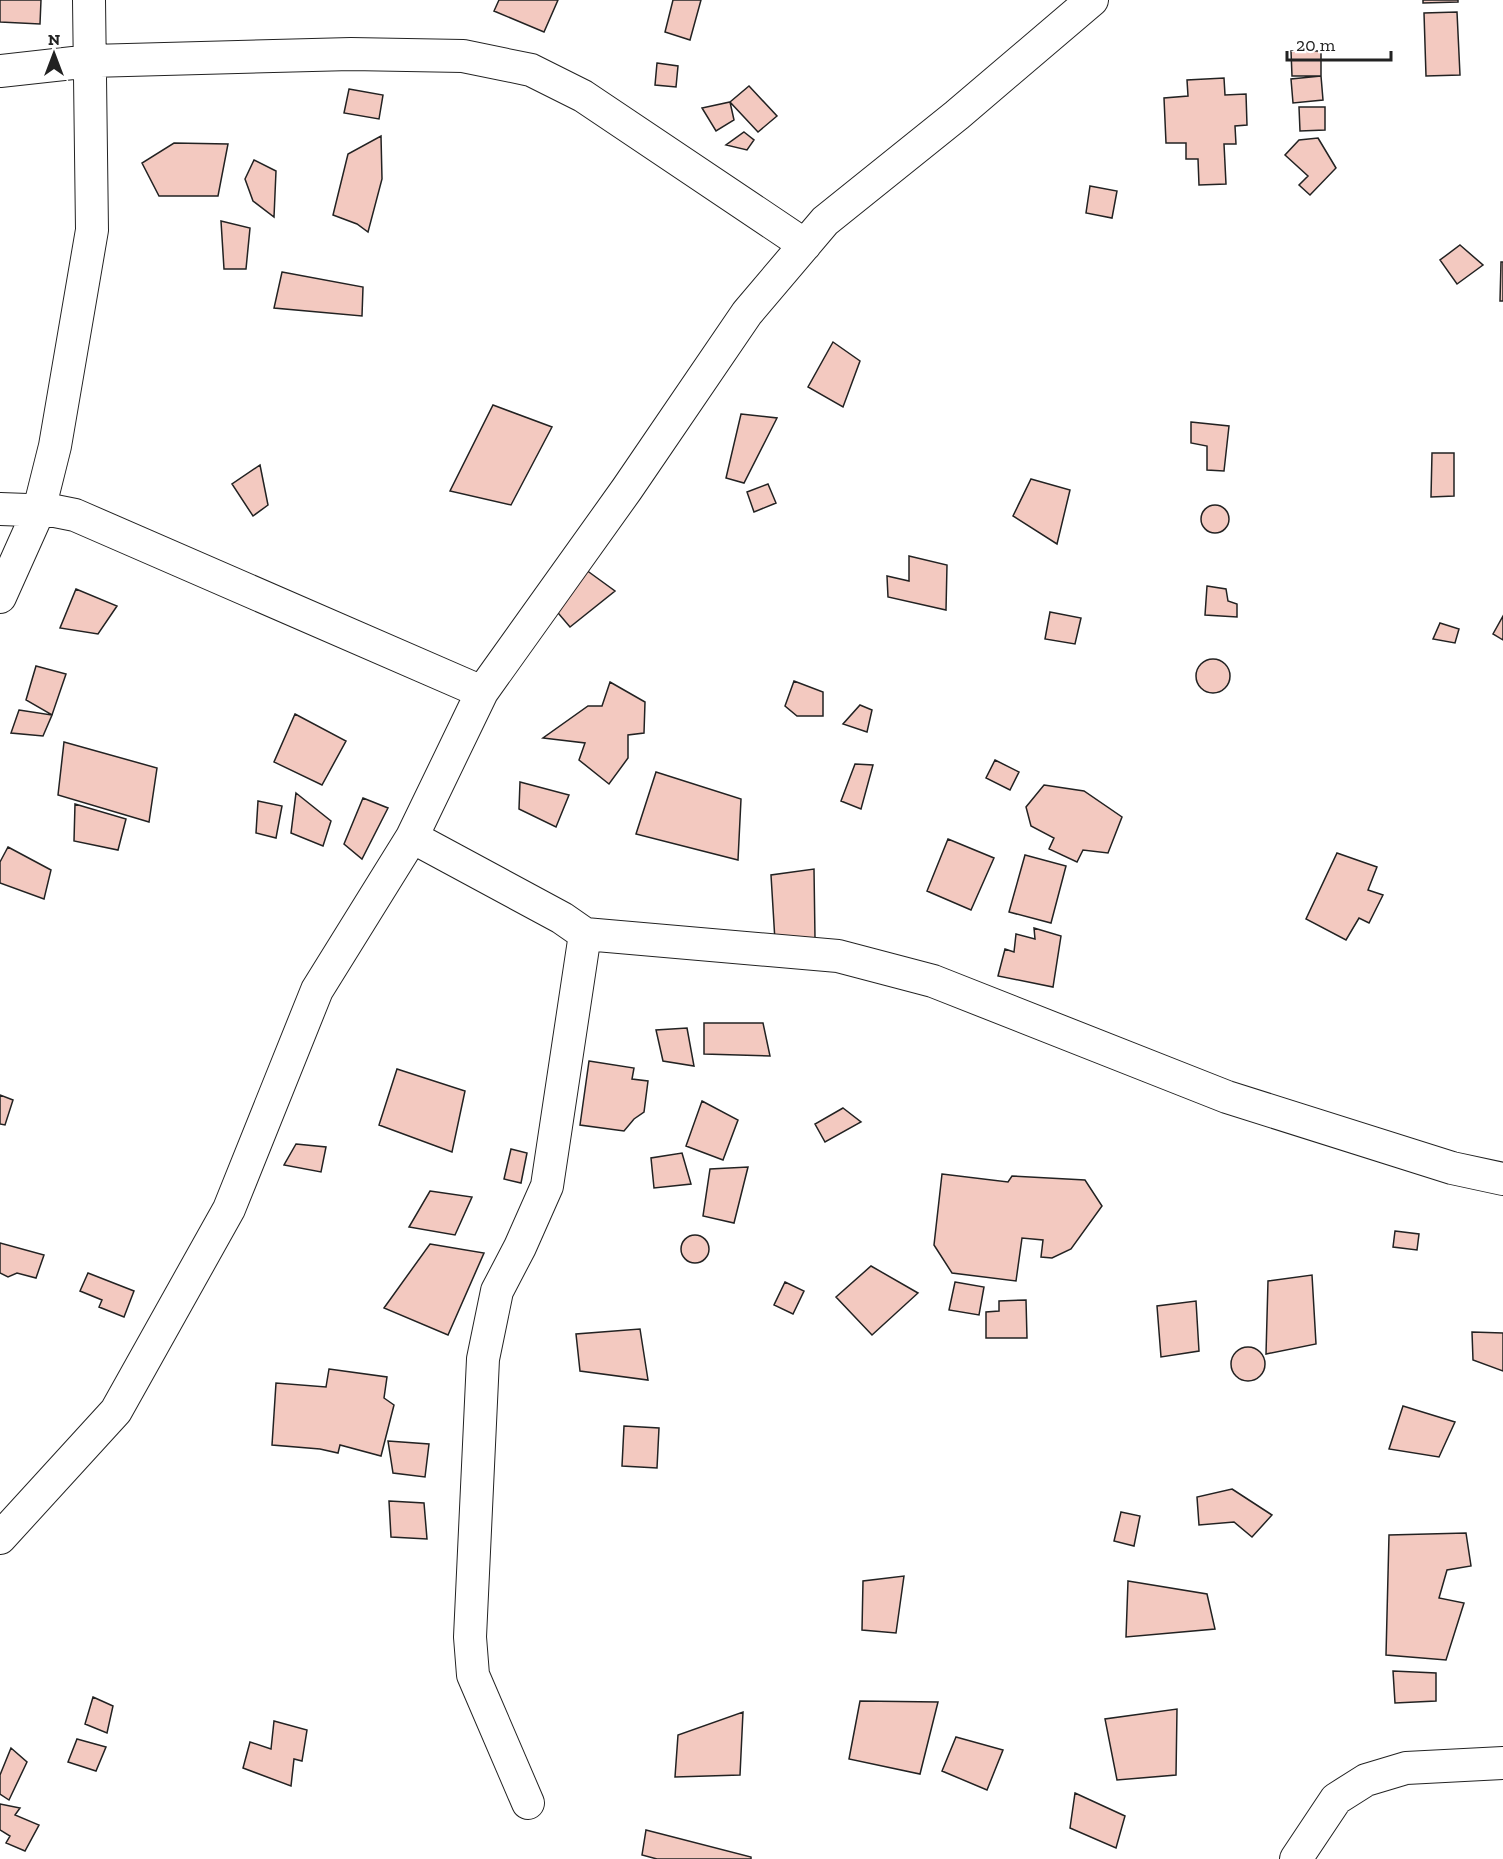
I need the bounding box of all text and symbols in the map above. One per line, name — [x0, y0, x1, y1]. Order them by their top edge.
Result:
north arrow — [24, 24, 84, 84]
scale bar — [1287, 24, 1390, 62]
text: N — [48, 30, 60, 49]
text: 20 m — [1296, 34, 1336, 56]

